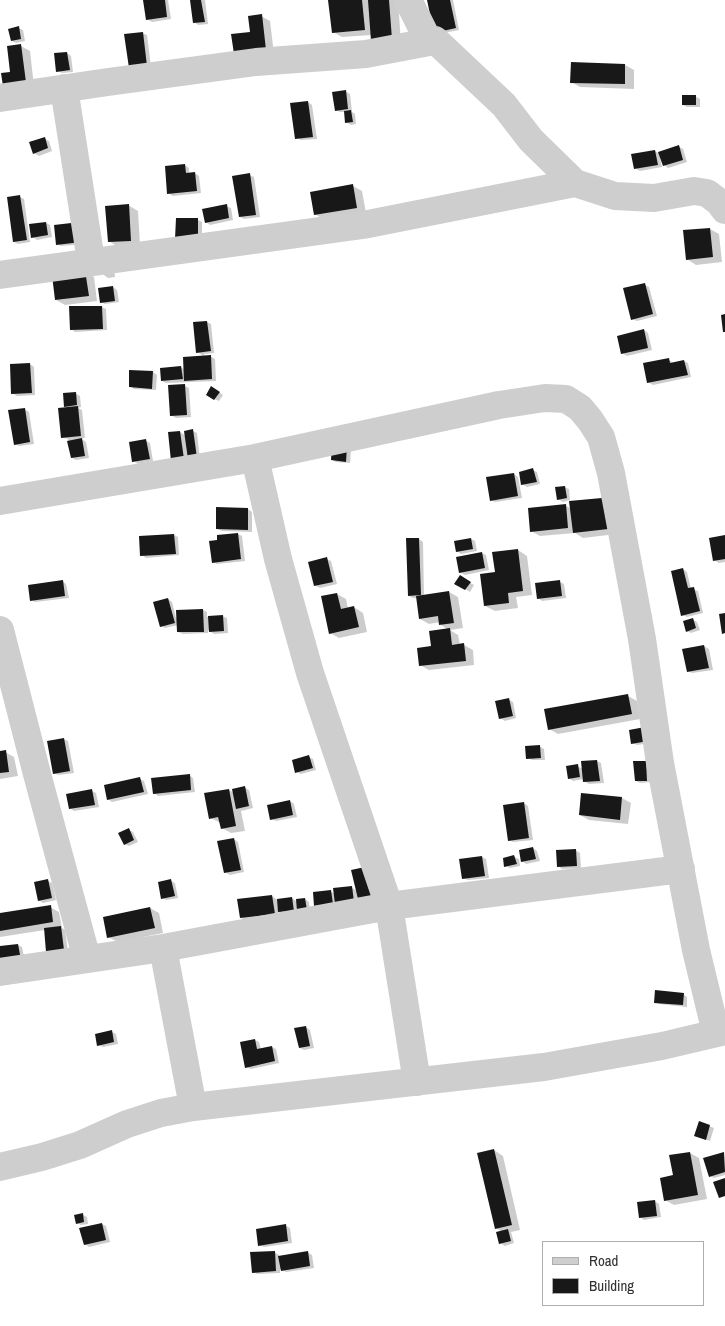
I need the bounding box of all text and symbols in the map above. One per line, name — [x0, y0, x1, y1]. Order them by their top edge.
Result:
legend — [542, 1241, 705, 1306]
text: Road — [589, 1250, 618, 1271]
text: Building — [589, 1275, 634, 1296]

